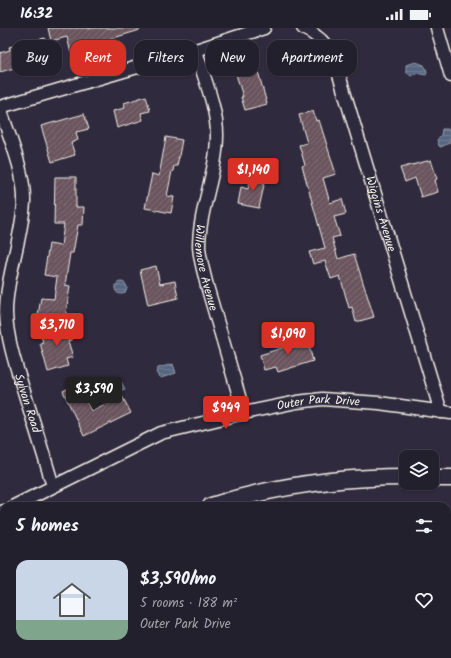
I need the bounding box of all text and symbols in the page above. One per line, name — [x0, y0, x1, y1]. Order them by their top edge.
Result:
text: 16:32 — [20, 2, 53, 26]
chip: Buy — [12, 40, 62, 76]
chip: Rent — [70, 40, 126, 76]
chip: Filters — [134, 40, 198, 76]
chip: New — [206, 40, 259, 76]
chip: Apartment — [267, 40, 357, 76]
pin: $1,140 — [220, 158, 286, 192]
text: $1,140 — [237, 160, 269, 181]
street label: Wiggins Avenue — [361, 174, 402, 255]
street label: Willemore Avenue — [189, 223, 223, 314]
pin: $3,710 — [24, 313, 90, 347]
text: $3,710 — [40, 315, 74, 336]
pin: $1,090 — [255, 322, 321, 356]
text: $1,090 — [271, 324, 305, 345]
street label: Sylvan Road — [9, 371, 46, 436]
pin: $3,590 — [61, 377, 127, 411]
text: $3,590 — [75, 379, 113, 400]
street label: Outer Park Drive — [275, 389, 361, 415]
pin: $949 — [202, 396, 250, 430]
text: $949 — [212, 398, 240, 419]
map controls — [399, 450, 439, 490]
button: layers — [399, 450, 439, 490]
text: 5 homes — [16, 513, 79, 540]
icon: filters — [413, 515, 435, 537]
text: $3,590/mo — [140, 566, 216, 593]
icon: home — [48, 576, 96, 624]
icon: heart — [413, 589, 435, 611]
text: 5 rooms · 188 m² — [140, 593, 237, 614]
text: Outer Park Drive — [140, 614, 231, 635]

